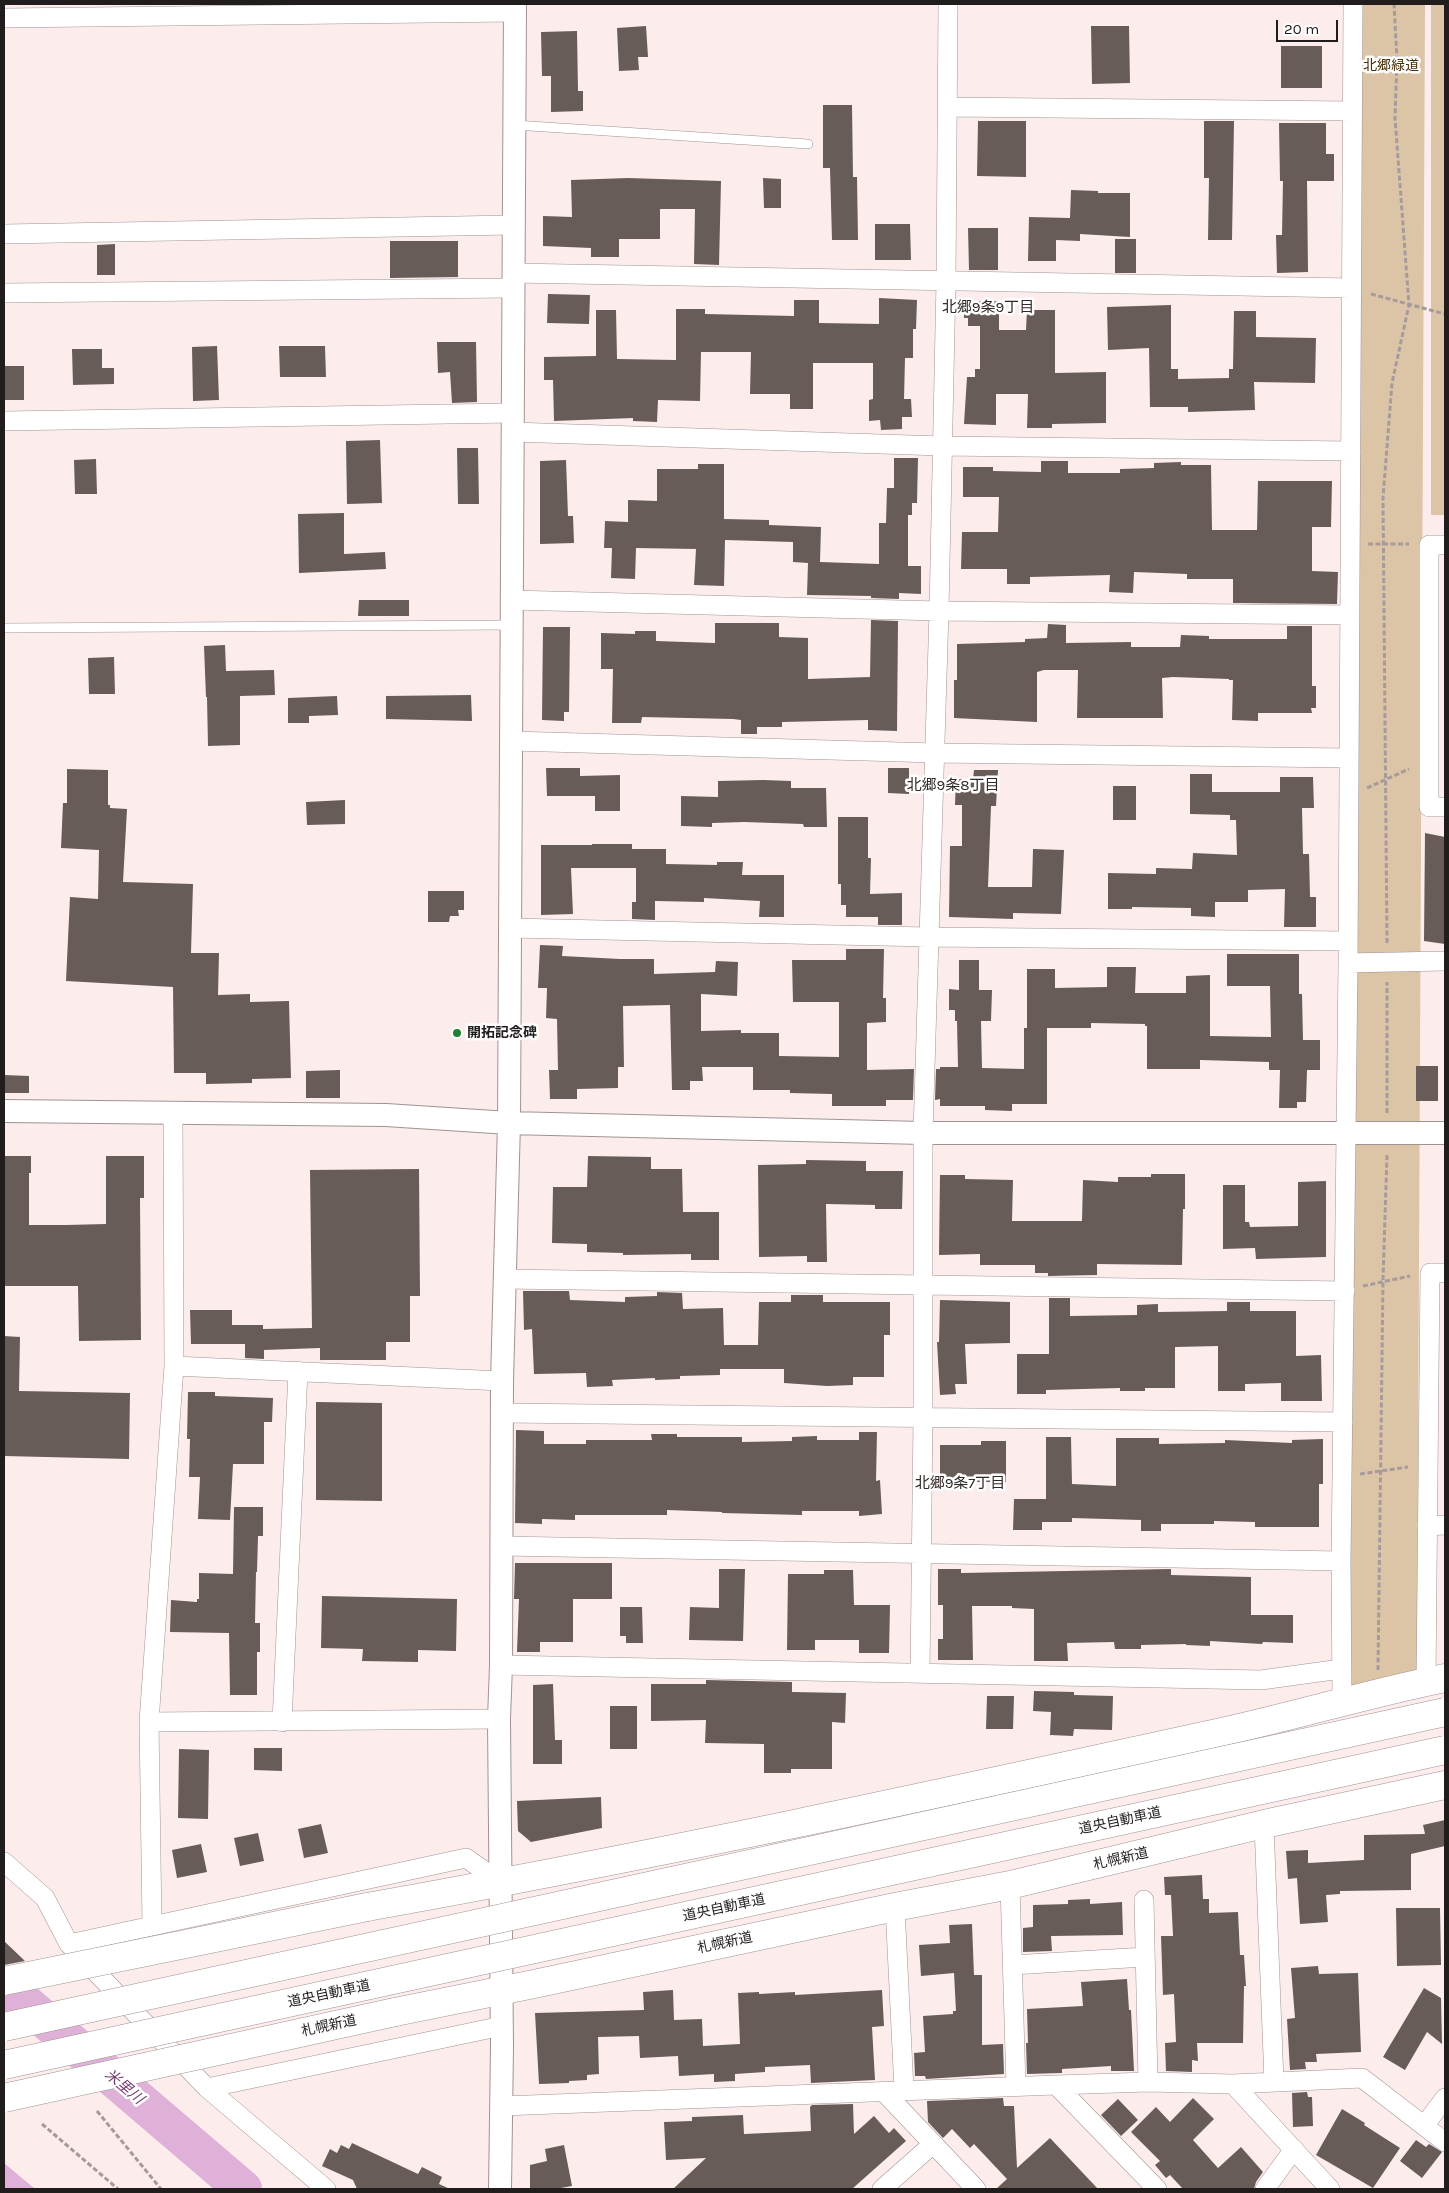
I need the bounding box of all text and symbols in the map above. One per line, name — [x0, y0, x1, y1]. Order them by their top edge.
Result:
scale bar — [1279, 10, 1342, 42]
text: 20 m — [1284, 20, 1319, 38]
park label: 北郷緑道 — [1363, 58, 1419, 74]
district label: 北郷9条9丁目 — [942, 299, 1034, 317]
district label: 北郷9条8丁目 — [907, 777, 999, 795]
place label: 開拓記念碑 — [467, 1025, 537, 1041]
marker: 開拓記念碑 — [451, 1027, 463, 1039]
district label: 北郷9条7丁目 — [915, 1475, 1005, 1493]
street label: 道央自動車道 — [1077, 1804, 1163, 1838]
street label: 札幌新道 — [1092, 1845, 1150, 1873]
street label: 道央自動車道 — [681, 1891, 767, 1925]
street label: 札幌新道 — [696, 1929, 754, 1957]
street label: 道央自動車道 — [286, 1977, 372, 2011]
street label: 札幌新道 — [300, 2012, 358, 2040]
water label: 米里川 — [101, 2066, 147, 2108]

